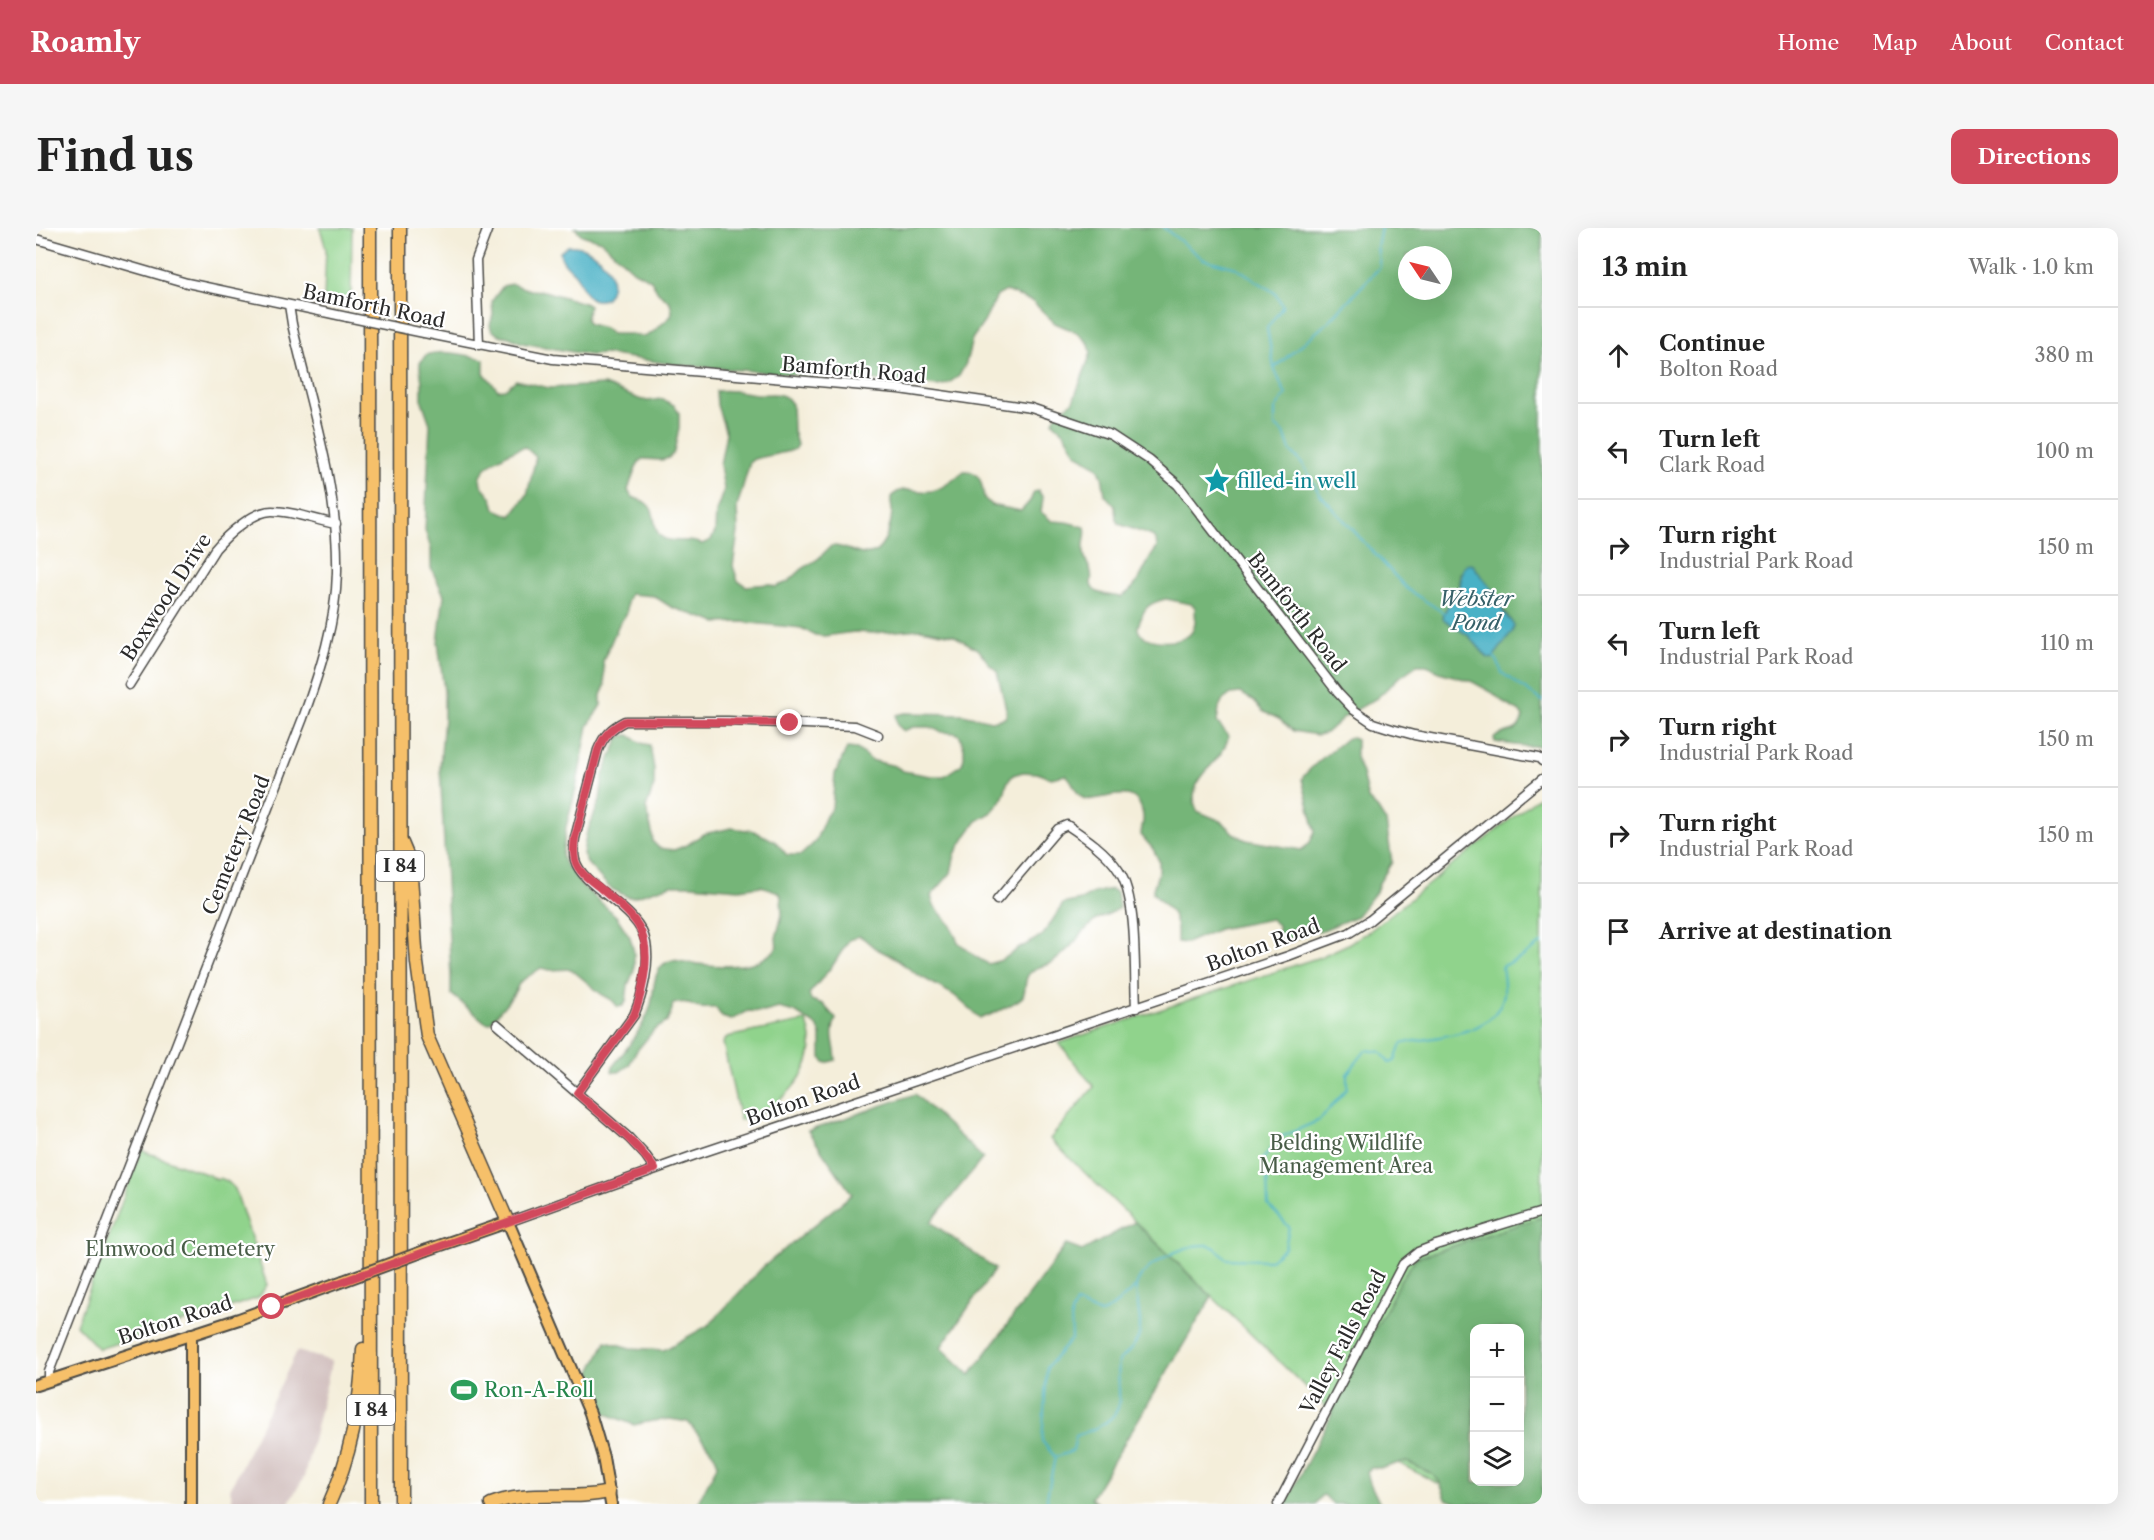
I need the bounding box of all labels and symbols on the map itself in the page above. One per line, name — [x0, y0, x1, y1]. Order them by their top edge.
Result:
north arrow — [1398, 246, 1452, 300]
street label: Bamforth Road — [301, 279, 447, 333]
street label: Bamforth Road — [781, 352, 927, 388]
place icon: filled-in well — [1202, 466, 1232, 496]
place label: filled-in well — [1237, 469, 1356, 493]
street label: Boxwood Drive — [116, 529, 216, 665]
street label: Bamforth Road — [1243, 547, 1351, 677]
water label: Webster Pond — [1438, 586, 1515, 635]
route end — [776, 709, 802, 735]
street label: Cemetery Road — [197, 772, 275, 918]
road number: I 84 — [376, 851, 424, 881]
street label: Bolton Road — [1203, 913, 1323, 977]
street label: Bolton Road — [743, 1069, 863, 1131]
park label: Belding Wildlife Management Area — [1259, 1131, 1433, 1178]
park label: Elmwood Cemetery — [85, 1237, 276, 1261]
street label: Valley Falls Road — [1294, 1266, 1391, 1419]
street label: Bolton Road — [115, 1290, 235, 1350]
route start — [258, 1293, 284, 1319]
sports icon: Ron-A-Roll — [449, 1375, 479, 1405]
place label: Ron-A-Roll — [484, 1378, 594, 1402]
road number: I 84 — [347, 1395, 395, 1425]

